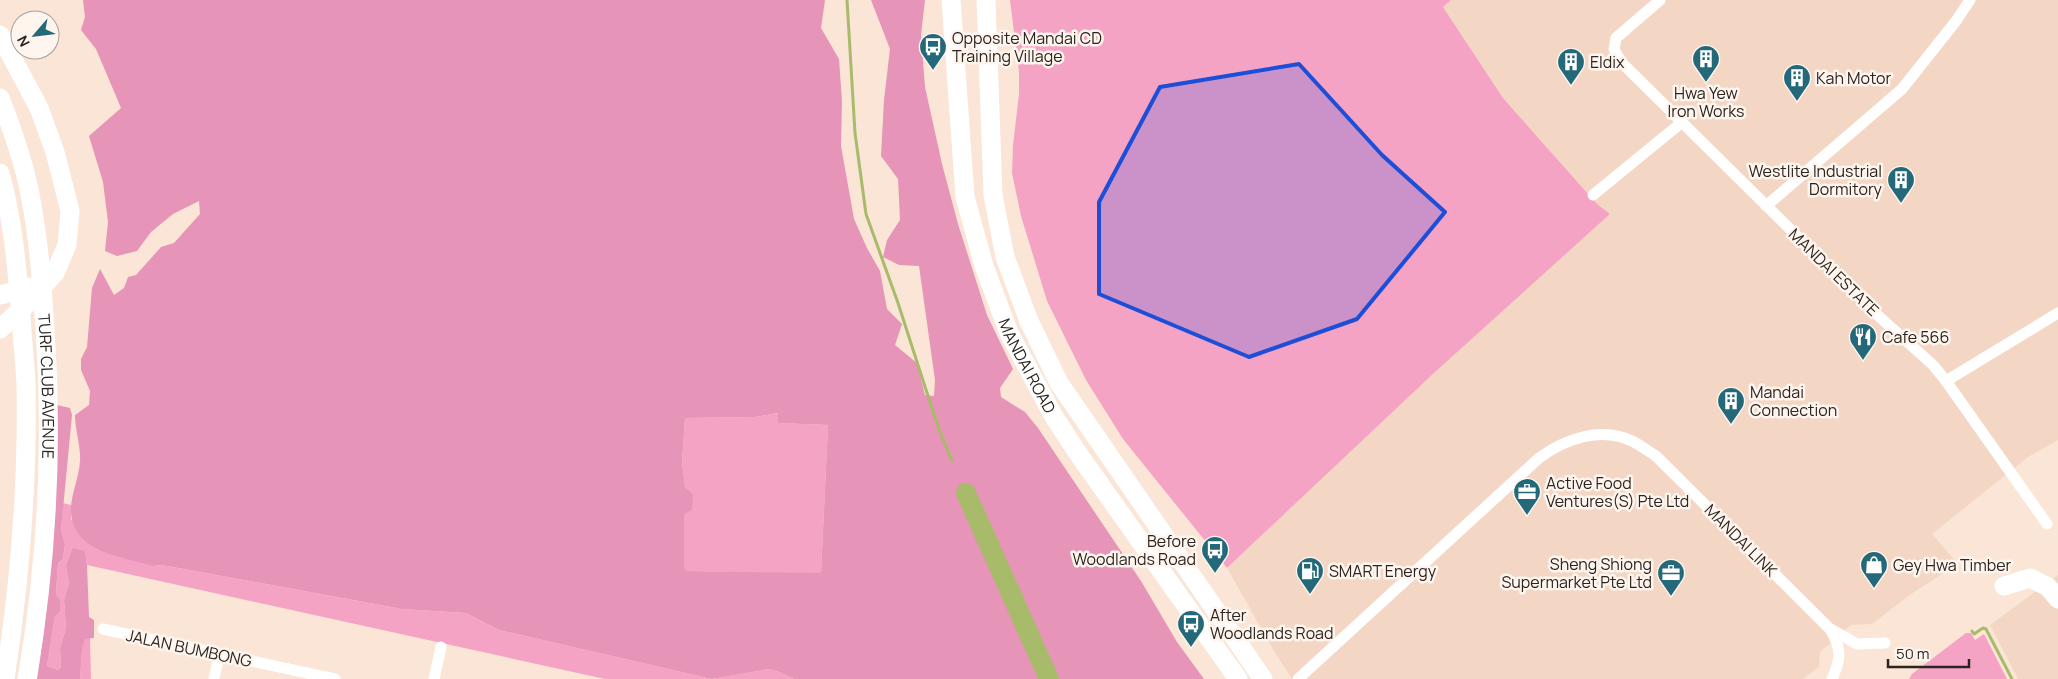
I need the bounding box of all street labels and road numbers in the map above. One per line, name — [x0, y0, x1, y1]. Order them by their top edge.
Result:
street label: MANDAI ESTATE — [1784, 223, 1884, 321]
street label: TURF CLUB AVENUE — [33, 313, 59, 459]
street label: MANDAI ROAD — [994, 315, 1061, 417]
street label: MANDAI LINK — [1700, 499, 1783, 582]
street label: JALAN BUMBONG — [124, 624, 254, 672]

